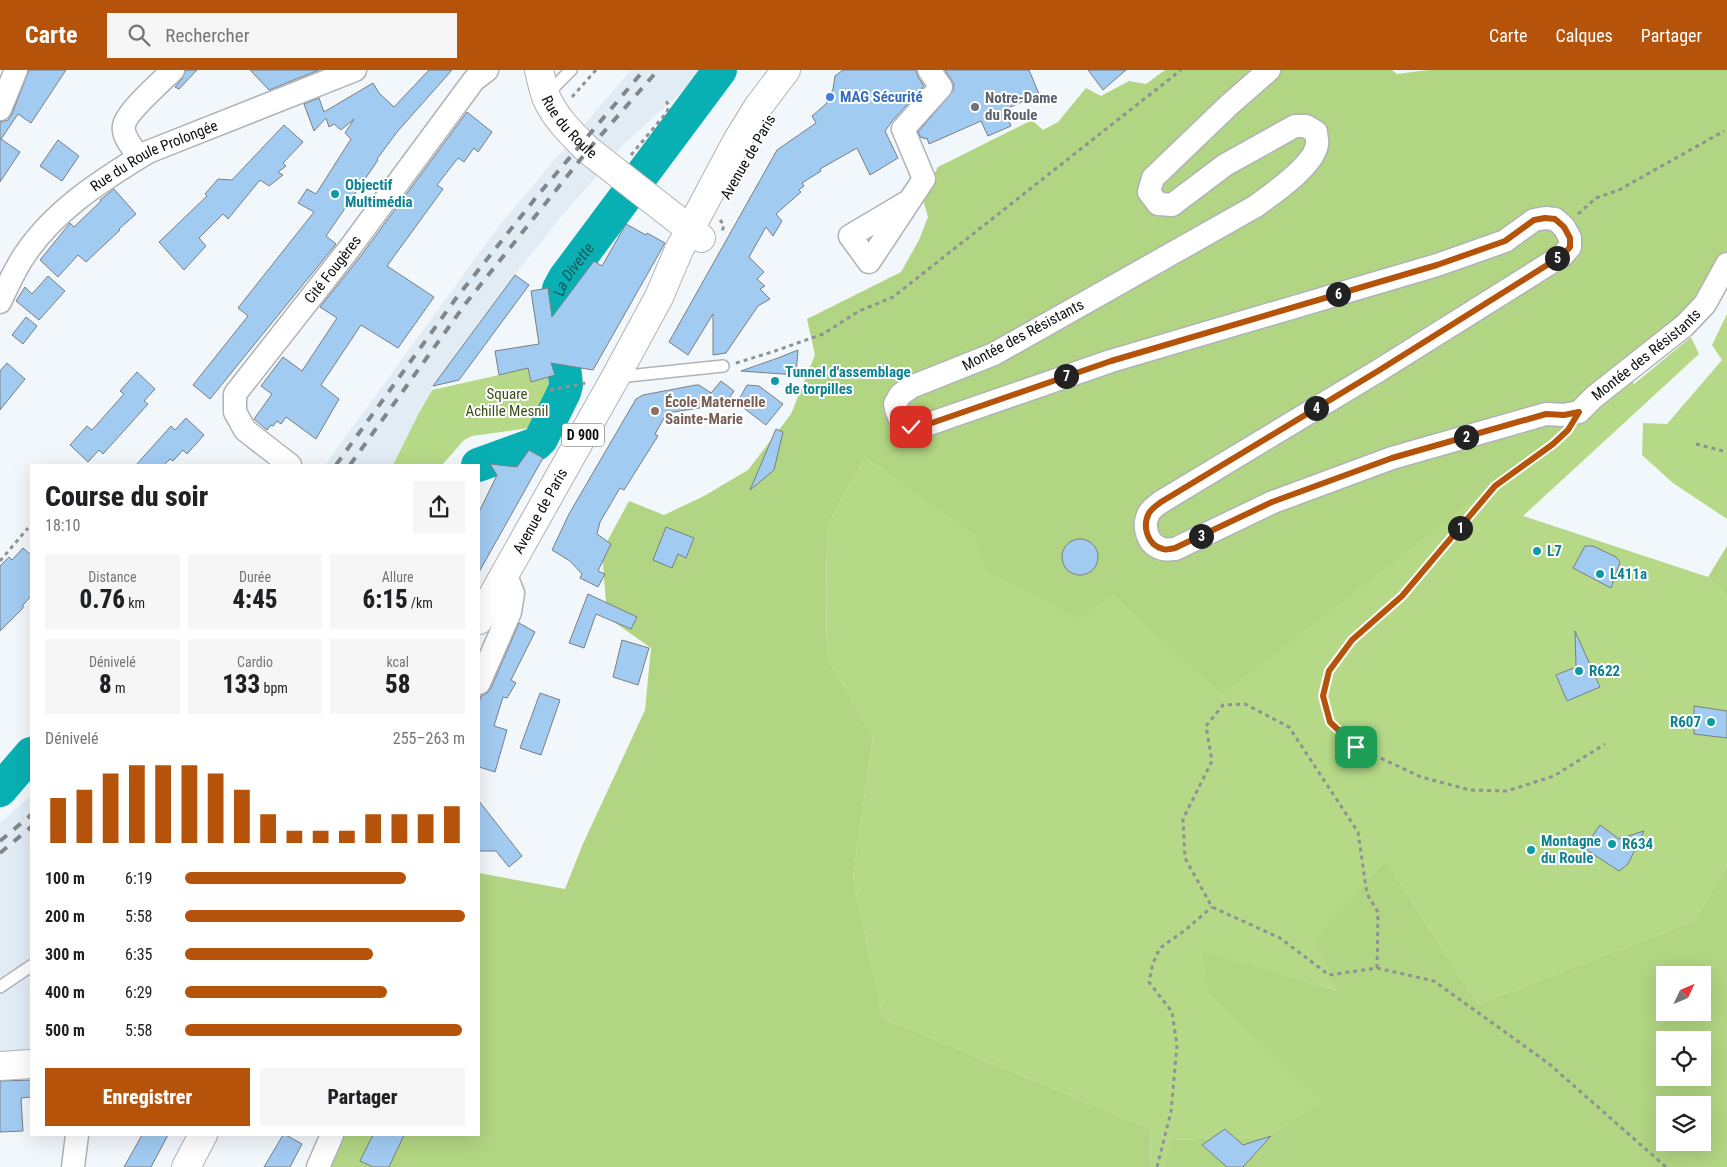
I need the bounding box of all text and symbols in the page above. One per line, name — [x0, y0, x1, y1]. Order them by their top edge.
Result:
search box — [107, 13, 457, 58]
text: Carte — [25, 21, 77, 49]
icon: search — [125, 21, 153, 49]
text: Rechercher — [165, 24, 249, 47]
text: Carte — [1489, 25, 1528, 46]
text: Calques — [1556, 25, 1613, 46]
text: Partager — [1641, 25, 1702, 46]
place label: MAG Sécurité — [840, 88, 923, 106]
place label: Notre-Dame du Roule — [985, 89, 1058, 124]
marker: MAG Sécurité — [824, 91, 836, 103]
street label: Rue du Roule — [538, 93, 600, 162]
marker: Notre-Dame du Roule — [969, 101, 981, 113]
street label: Avenue de Paris — [717, 111, 780, 203]
street label: Rue du Roule Prolongée — [87, 116, 220, 195]
place label: Objectif Multimédia — [345, 176, 413, 211]
marker: Objectif Multimédia — [329, 188, 341, 200]
street label: Cité Fougères — [301, 232, 365, 307]
water label: La Divette — [549, 239, 598, 297]
pin: 5 — [1544, 246, 1570, 270]
text: 5 — [1554, 250, 1561, 266]
pin: 6 — [1326, 282, 1350, 306]
text: 6 — [1335, 286, 1342, 302]
street label: Montée des Résistants — [959, 295, 1087, 375]
street label: Montée des Résistants — [1588, 305, 1705, 404]
place label: Tunnel d'assemblage de torpilles — [785, 363, 911, 398]
pin: 7 — [1054, 364, 1078, 388]
text: 7 — [1063, 368, 1070, 384]
marker: Tunnel d'assemblage de torpilles — [769, 375, 781, 387]
park label: Square Achille Mesnil — [466, 385, 548, 420]
place label: École Maternelle Sainte-Marie — [665, 393, 765, 428]
pin: 4 — [1304, 396, 1328, 420]
text: 4 — [1313, 400, 1320, 416]
marker: École Maternelle Sainte-Marie — [649, 405, 661, 417]
pin — [890, 406, 932, 448]
icon: check — [897, 413, 925, 441]
road number: D 900 — [562, 424, 604, 446]
pin: 2 — [1454, 424, 1478, 450]
text: 2 — [1463, 429, 1470, 445]
street label: Avenue de Paris — [509, 465, 571, 557]
text: Course du soir — [45, 480, 208, 513]
button: share — [413, 481, 465, 533]
text: 18:10 — [45, 516, 80, 535]
pin: 1 — [1448, 516, 1472, 540]
text: 1 — [1457, 520, 1464, 536]
pin: 3 — [1188, 524, 1214, 548]
text: 3 — [1198, 528, 1205, 544]
place label: L7 — [1547, 542, 1562, 560]
marker: L7 — [1531, 545, 1543, 557]
place label: L411a — [1610, 565, 1647, 583]
marker: L411a — [1594, 568, 1606, 580]
text: Distance — [88, 569, 136, 585]
text: Durée — [239, 569, 271, 585]
text: Allure — [382, 569, 414, 585]
text: 0.76 — [80, 585, 125, 614]
text: 4:45 — [232, 585, 278, 614]
text: 6:15 — [362, 585, 408, 614]
text: km — [125, 595, 145, 611]
text: /km — [408, 595, 433, 611]
text: Dénivelé — [89, 654, 136, 670]
text: Cardio — [237, 654, 273, 670]
text: kcal — [386, 654, 409, 670]
place label: R622 — [1589, 662, 1620, 680]
marker: R622 — [1573, 665, 1585, 677]
text: 8 — [99, 670, 112, 699]
text: 133 — [222, 670, 260, 699]
text: 58 — [385, 670, 410, 699]
text: m — [112, 680, 126, 696]
text: bpm — [260, 680, 288, 696]
place label: R607 — [1670, 713, 1701, 731]
marker: R607 — [1705, 716, 1717, 728]
pin — [1335, 726, 1377, 768]
text: Dénivelé — [45, 729, 98, 748]
text: 255–263 m — [393, 729, 465, 748]
icon: arrive — [1342, 733, 1370, 761]
place label: Montagne du Roule — [1541, 832, 1601, 867]
place label: R634 — [1622, 835, 1653, 853]
marker: R634 — [1606, 838, 1618, 850]
marker: Montagne du Roule — [1525, 844, 1537, 856]
text: 100 m — [45, 869, 85, 888]
text: 6:19 — [125, 869, 152, 888]
text: 200 m — [45, 907, 85, 926]
text: 5:58 — [125, 907, 152, 926]
text: 300 m — [45, 945, 85, 964]
text: 6:35 — [125, 945, 152, 964]
north arrow — [1656, 966, 1711, 1021]
map controls — [1656, 966, 1711, 1151]
text: 400 m — [45, 983, 85, 1002]
text: 6:29 — [125, 983, 152, 1002]
text: 500 m — [45, 1021, 85, 1040]
text: 5:58 — [125, 1021, 152, 1040]
button: locate — [1656, 1031, 1711, 1086]
button: Enregistrer — [45, 1068, 250, 1126]
button: Partager — [260, 1068, 465, 1126]
button: layers — [1656, 1096, 1711, 1151]

